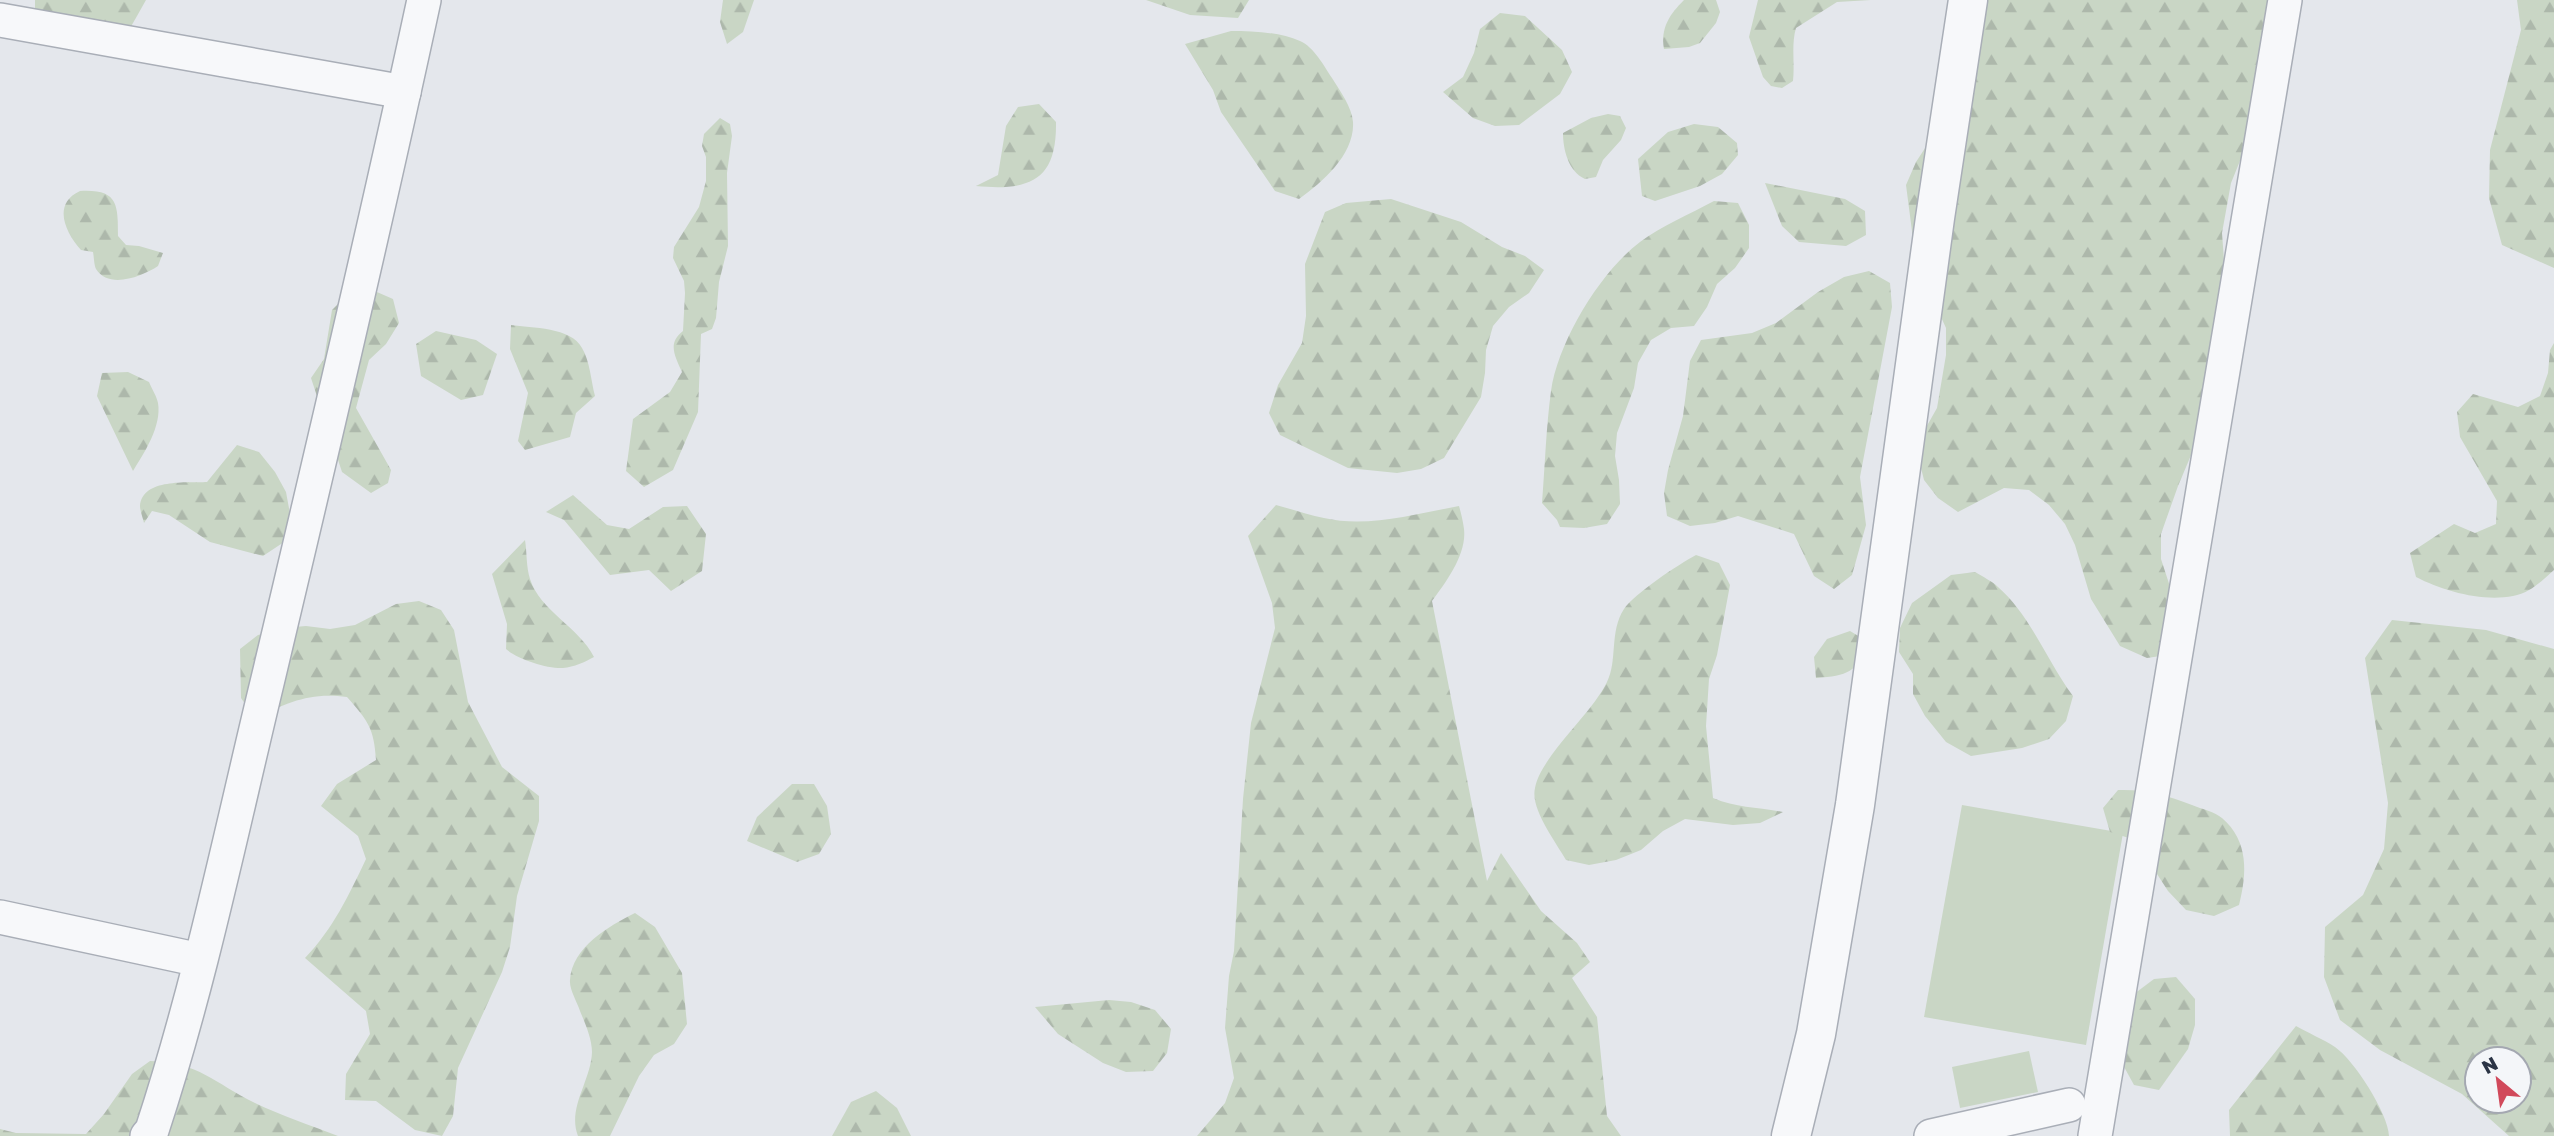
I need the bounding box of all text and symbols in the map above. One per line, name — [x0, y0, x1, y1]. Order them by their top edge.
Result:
north arrow — [2463, 1045, 2533, 1115]
text: N — [2478, 1051, 2501, 1078]

